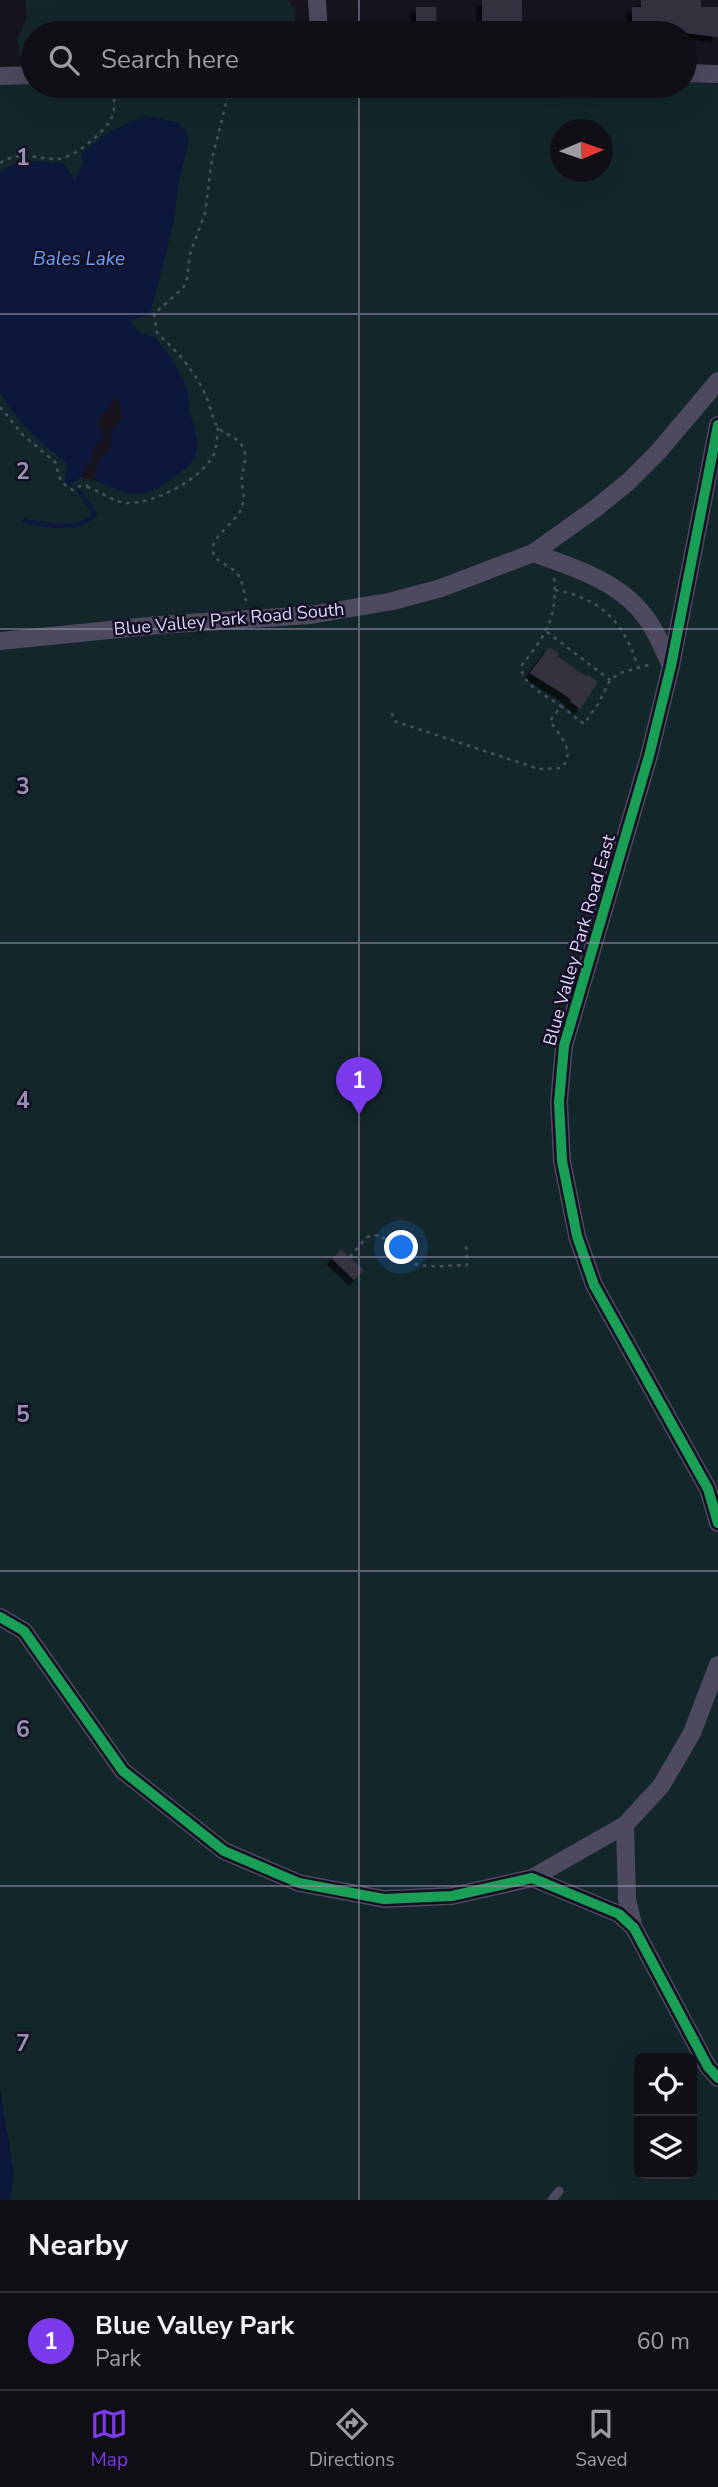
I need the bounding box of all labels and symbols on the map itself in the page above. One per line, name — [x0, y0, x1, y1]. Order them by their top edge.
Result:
north arrow — [550, 119, 613, 182]
text: 1 — [16, 142, 30, 173]
water label: Bales Lake — [33, 246, 125, 272]
text: 2 — [16, 456, 30, 487]
street label: Blue Valley Park Road South — [113, 597, 345, 641]
text: 3 — [16, 771, 30, 802]
street label: Blue Valley Park Road East — [537, 831, 621, 1048]
pin: 1 — [336, 1057, 382, 1115]
text: 4 — [16, 1085, 30, 1116]
your location — [384, 1230, 418, 1264]
text: 5 — [16, 1399, 30, 1430]
text: 6 — [16, 1714, 30, 1745]
text: 7 — [16, 2028, 30, 2059]

